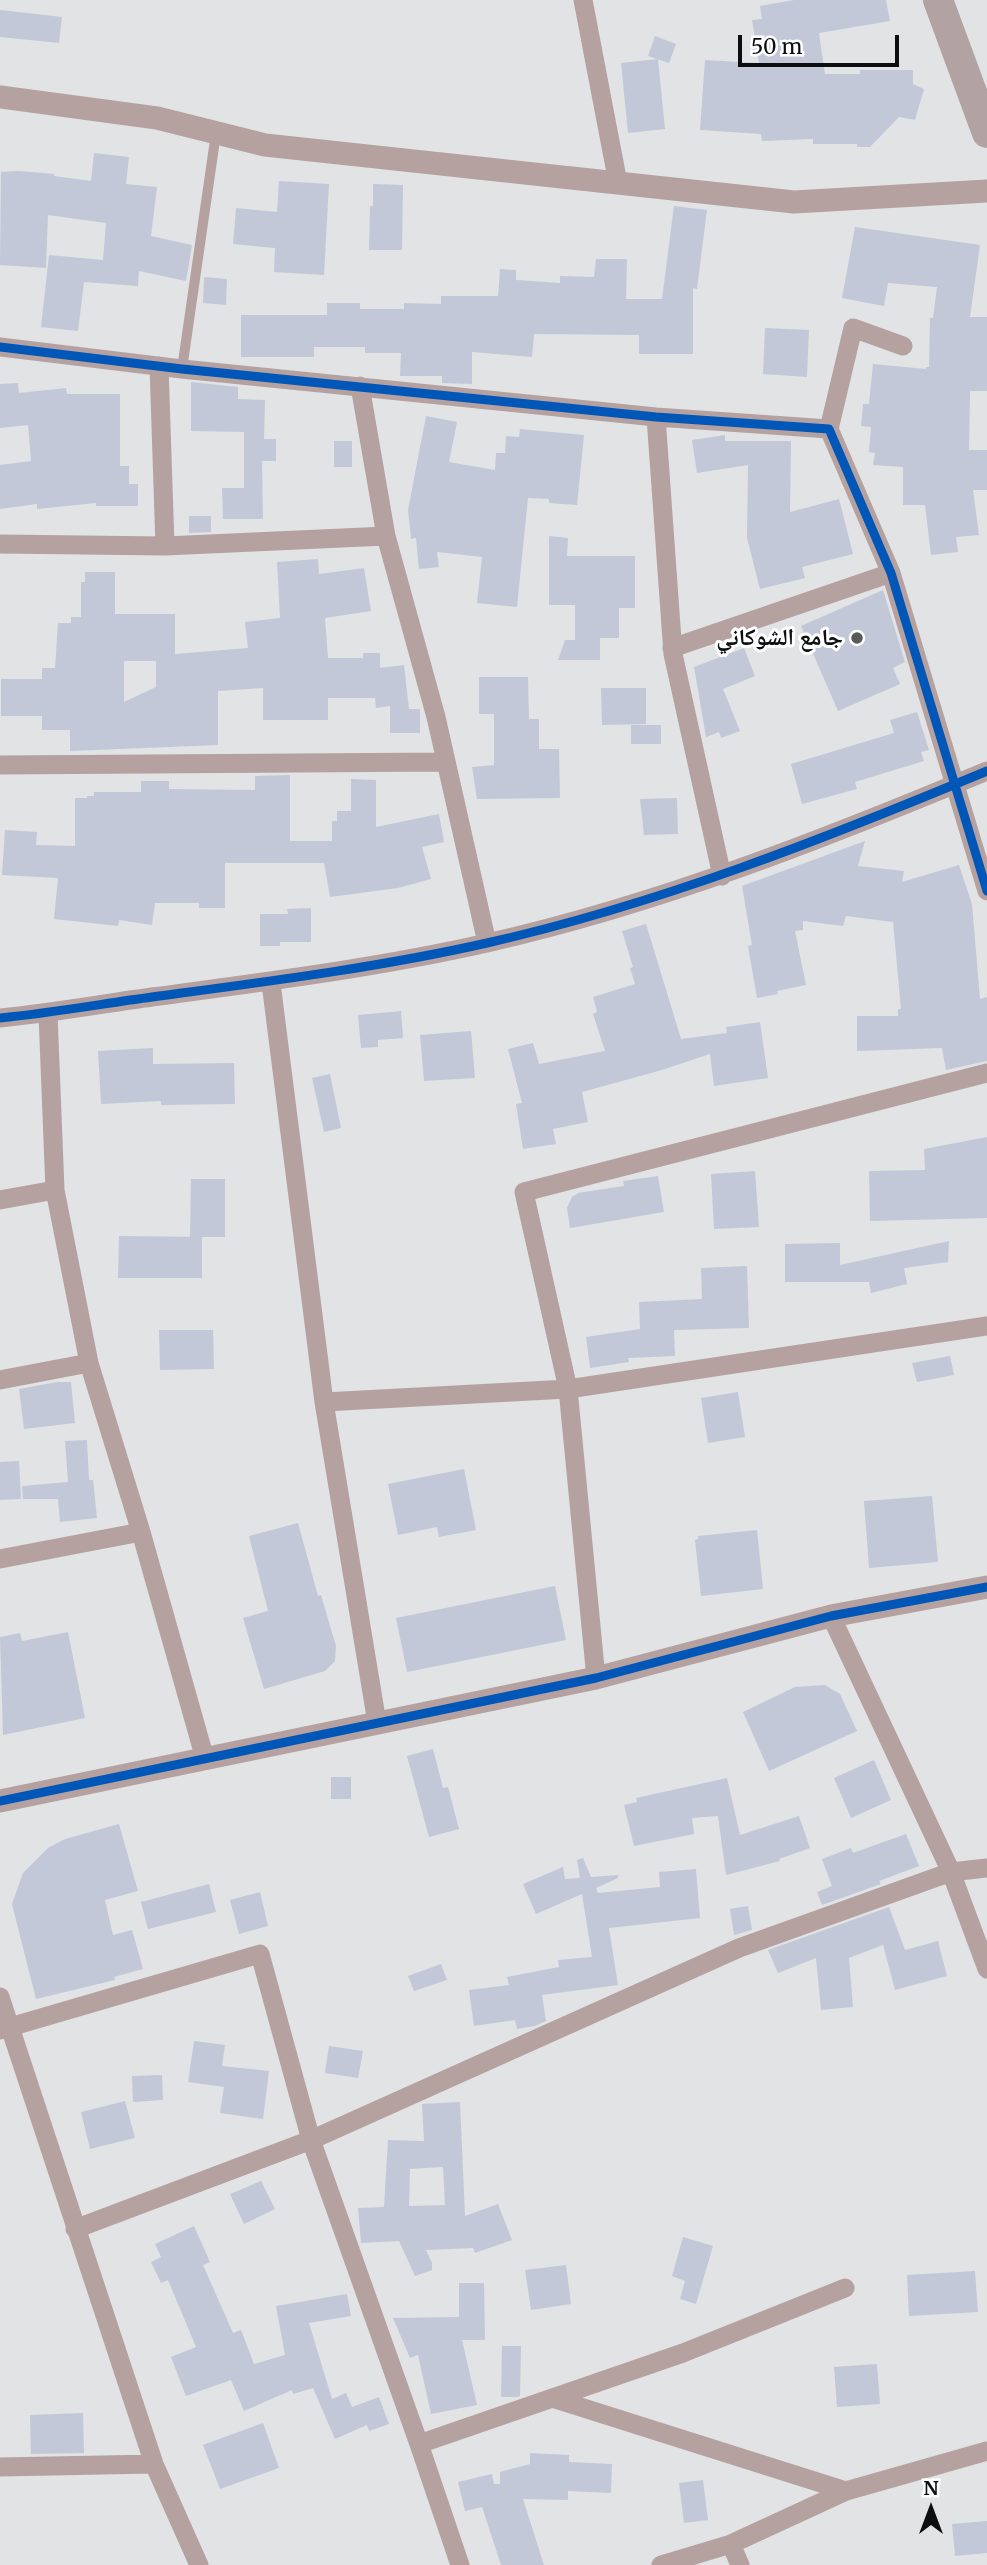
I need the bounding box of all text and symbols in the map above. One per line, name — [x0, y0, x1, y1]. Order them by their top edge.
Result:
scale bar — [742, 21, 903, 65]
text: 50 m — [751, 33, 802, 60]
place label: جامع الشوكاني — [716, 624, 843, 652]
marker: جامع الشوكاني — [849, 630, 865, 646]
north arrow — [896, 2474, 966, 2544]
text: N — [923, 2476, 939, 2500]

